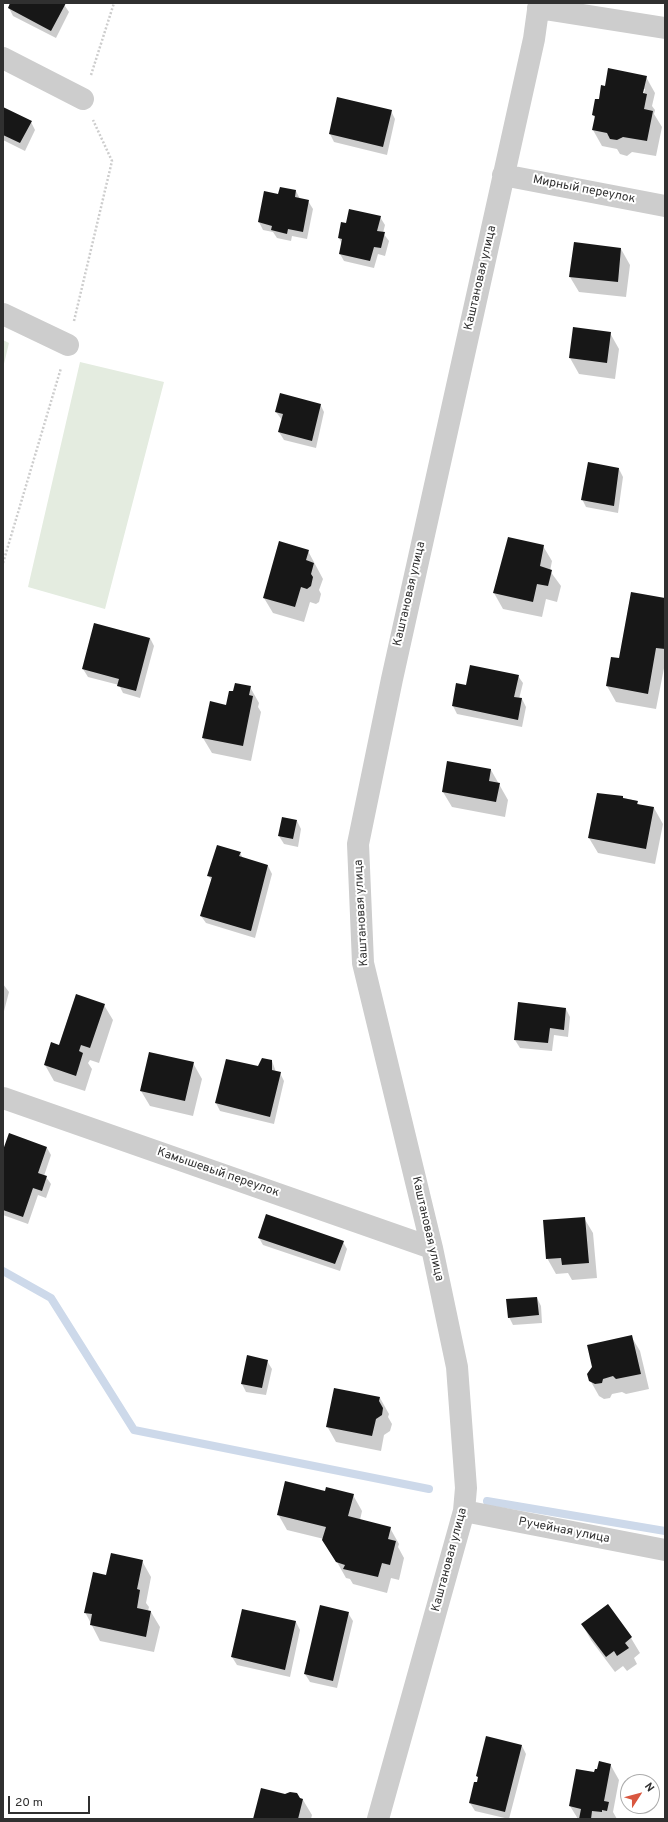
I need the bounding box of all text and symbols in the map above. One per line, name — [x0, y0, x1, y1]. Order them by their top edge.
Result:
street label: Мирный переулок — [531, 173, 637, 207]
street label: Каштановая улица — [462, 224, 500, 332]
street label: Каштановая улица — [391, 540, 429, 648]
street label: Каштановая улица — [352, 859, 372, 967]
street label: Камышевый переулок — [155, 1145, 281, 1201]
street label: Каштановая улица — [408, 1175, 446, 1283]
street label: Каштановая улица — [429, 1506, 471, 1614]
street label: Ручейная улица — [517, 1515, 611, 1547]
north arrow — [620, 1774, 660, 1814]
text: N — [641, 1780, 657, 1795]
scale bar — [10, 1788, 92, 1814]
text: 20 m — [15, 1795, 43, 1811]

